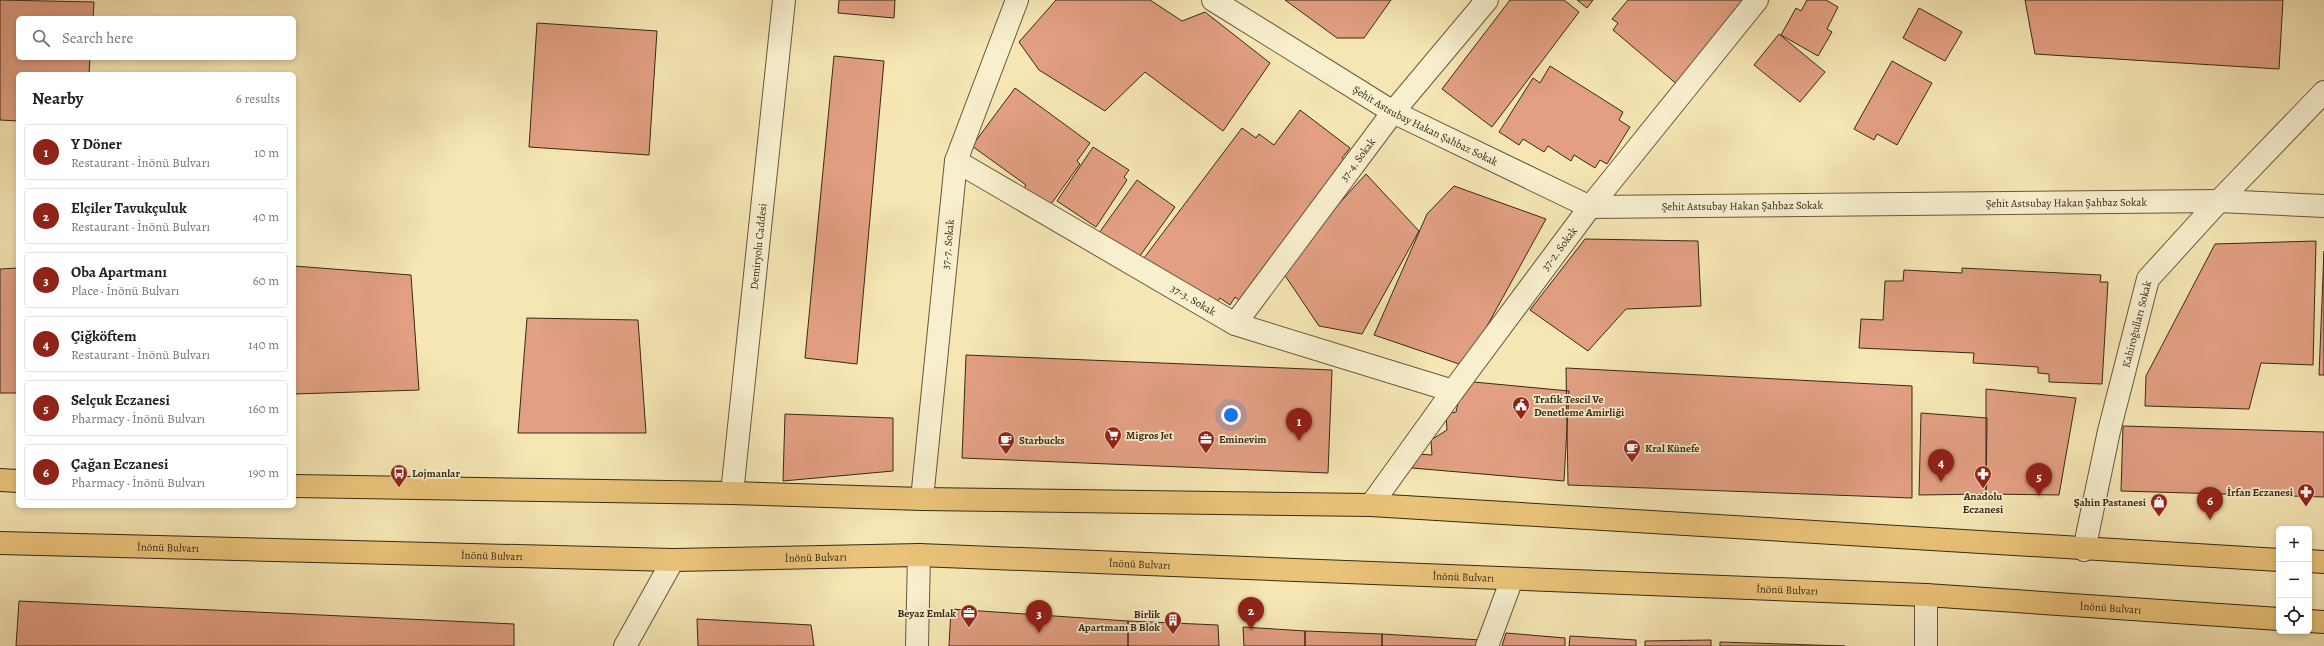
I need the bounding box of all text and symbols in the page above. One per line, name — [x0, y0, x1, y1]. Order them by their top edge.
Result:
search box — [16, 16, 296, 60]
icon: search — [30, 27, 52, 49]
text: Search here — [62, 28, 133, 48]
street label: Şehit Astsubay Hakan Şahbaz Sokak — [1350, 82, 1501, 170]
text: Nearby — [32, 87, 83, 110]
text: 6 results — [236, 90, 280, 107]
text: Y Döner — [71, 134, 122, 154]
street label: 37-4. Sokak — [1337, 135, 1379, 185]
text: 1 — [44, 144, 48, 161]
text: 10 m — [254, 144, 279, 161]
text: Restaurant · İnönü Bulvarı — [71, 154, 210, 171]
street label: Şehit Astsubay Hakan Şahbaz Sokak — [1986, 195, 2148, 211]
text: Elçiler Tavukçuluk — [71, 198, 187, 218]
street label: Şehit Astsubay Hakan Şahbaz Sokak — [1662, 198, 1824, 214]
street label: Demiryolu Caddesi — [747, 203, 771, 290]
text: 2 — [43, 208, 49, 225]
text: 40 m — [253, 208, 279, 225]
text: Restaurant · İnönü Bulvarı — [71, 218, 210, 235]
street label: 37-7. Sokak — [938, 218, 958, 270]
street label: 37-2. Sokak — [1538, 224, 1581, 274]
text: Oba Apartmanı — [71, 262, 167, 282]
text: 3 — [43, 272, 49, 289]
text: 60 m — [253, 272, 279, 289]
street label: Kahiroğulları Sokak — [2119, 279, 2155, 369]
street label: 37-3. Sokak — [1168, 281, 1219, 320]
text: Place · İnönü Bulvarı — [71, 282, 179, 299]
text: Çiğköftem — [71, 326, 137, 346]
text: 4 — [43, 336, 49, 353]
text: 140 m — [248, 336, 279, 353]
text: Restaurant · İnönü Bulvarı — [71, 346, 210, 363]
text: Selçuk Eczanesi — [71, 390, 170, 410]
place label: Trafik Tescil Ve Denetleme Amirliği — [1534, 392, 1624, 420]
public building icon: Trafik Tescil Ve Denetleme Amirliği — [1511, 395, 1531, 420]
text: 5 — [43, 400, 49, 417]
text: 160 m — [248, 400, 279, 417]
your location — [1221, 405, 1241, 425]
pin: 1 — [1286, 408, 1312, 441]
text: Pharmacy · İnönü Bulvarı — [71, 410, 205, 427]
supermarket icon: Migros Jet — [1103, 425, 1123, 450]
place label: Migros Jet — [1126, 428, 1173, 443]
office icon: Eminevim — [1196, 429, 1216, 454]
cafe icon: Starbucks — [996, 430, 1016, 455]
place label: Eminevim — [1219, 432, 1267, 447]
place label: Starbucks — [1019, 433, 1065, 448]
cafe icon: Kral Künefe — [1622, 438, 1642, 463]
place label: Kral Künefe — [1645, 441, 1700, 456]
pin: 4 — [1928, 449, 1954, 482]
text: Çağan Eczanesi — [71, 454, 168, 474]
bus stop icon: Lojmanlar — [389, 463, 409, 488]
pin: 5 — [2026, 463, 2052, 496]
text: 6 — [43, 464, 49, 481]
text: 190 m — [248, 464, 279, 481]
pharmacy icon: Anadolu Eczanesi — [1973, 464, 1993, 489]
place label: Lojmanlar — [412, 466, 460, 481]
text: Pharmacy · İnönü Bulvarı — [71, 474, 205, 491]
pharmacy icon: İrfan Eczanesi — [2296, 482, 2316, 507]
place label: İrfan Eczanesi — [2227, 485, 2293, 500]
pin: 6 — [2197, 487, 2223, 520]
place label: Anadolu Eczanesi — [1963, 489, 2003, 517]
shop icon: Şahin Pastanesi — [2149, 492, 2169, 517]
place label: Şahin Pastanesi — [2074, 495, 2146, 510]
map controls — [2276, 526, 2312, 634]
button: + — [2276, 526, 2312, 562]
street label: İnönü Bulvarı — [137, 539, 199, 556]
street label: İnönü Bulvarı — [461, 548, 523, 564]
street label: İnönü Bulvarı — [785, 549, 847, 566]
street label: İnönü Bulvarı — [1108, 556, 1171, 573]
button: − — [2276, 562, 2312, 598]
street label: İnönü Bulvarı — [1432, 568, 1495, 586]
street label: İnönü Bulvarı — [1756, 581, 1818, 599]
pin: 2 — [1238, 597, 1264, 630]
street label: İnönü Bulvarı — [2079, 598, 2142, 618]
button: locate — [2276, 598, 2312, 634]
pin: 3 — [1026, 600, 1052, 633]
office icon: Beyaz Emlak — [959, 603, 979, 628]
place label: Beyaz Emlak — [897, 606, 956, 621]
place label: Birlik Apartmanı B Blok — [1077, 607, 1160, 635]
building icon: Birlik Apartmanı B Blok — [1163, 610, 1183, 635]

